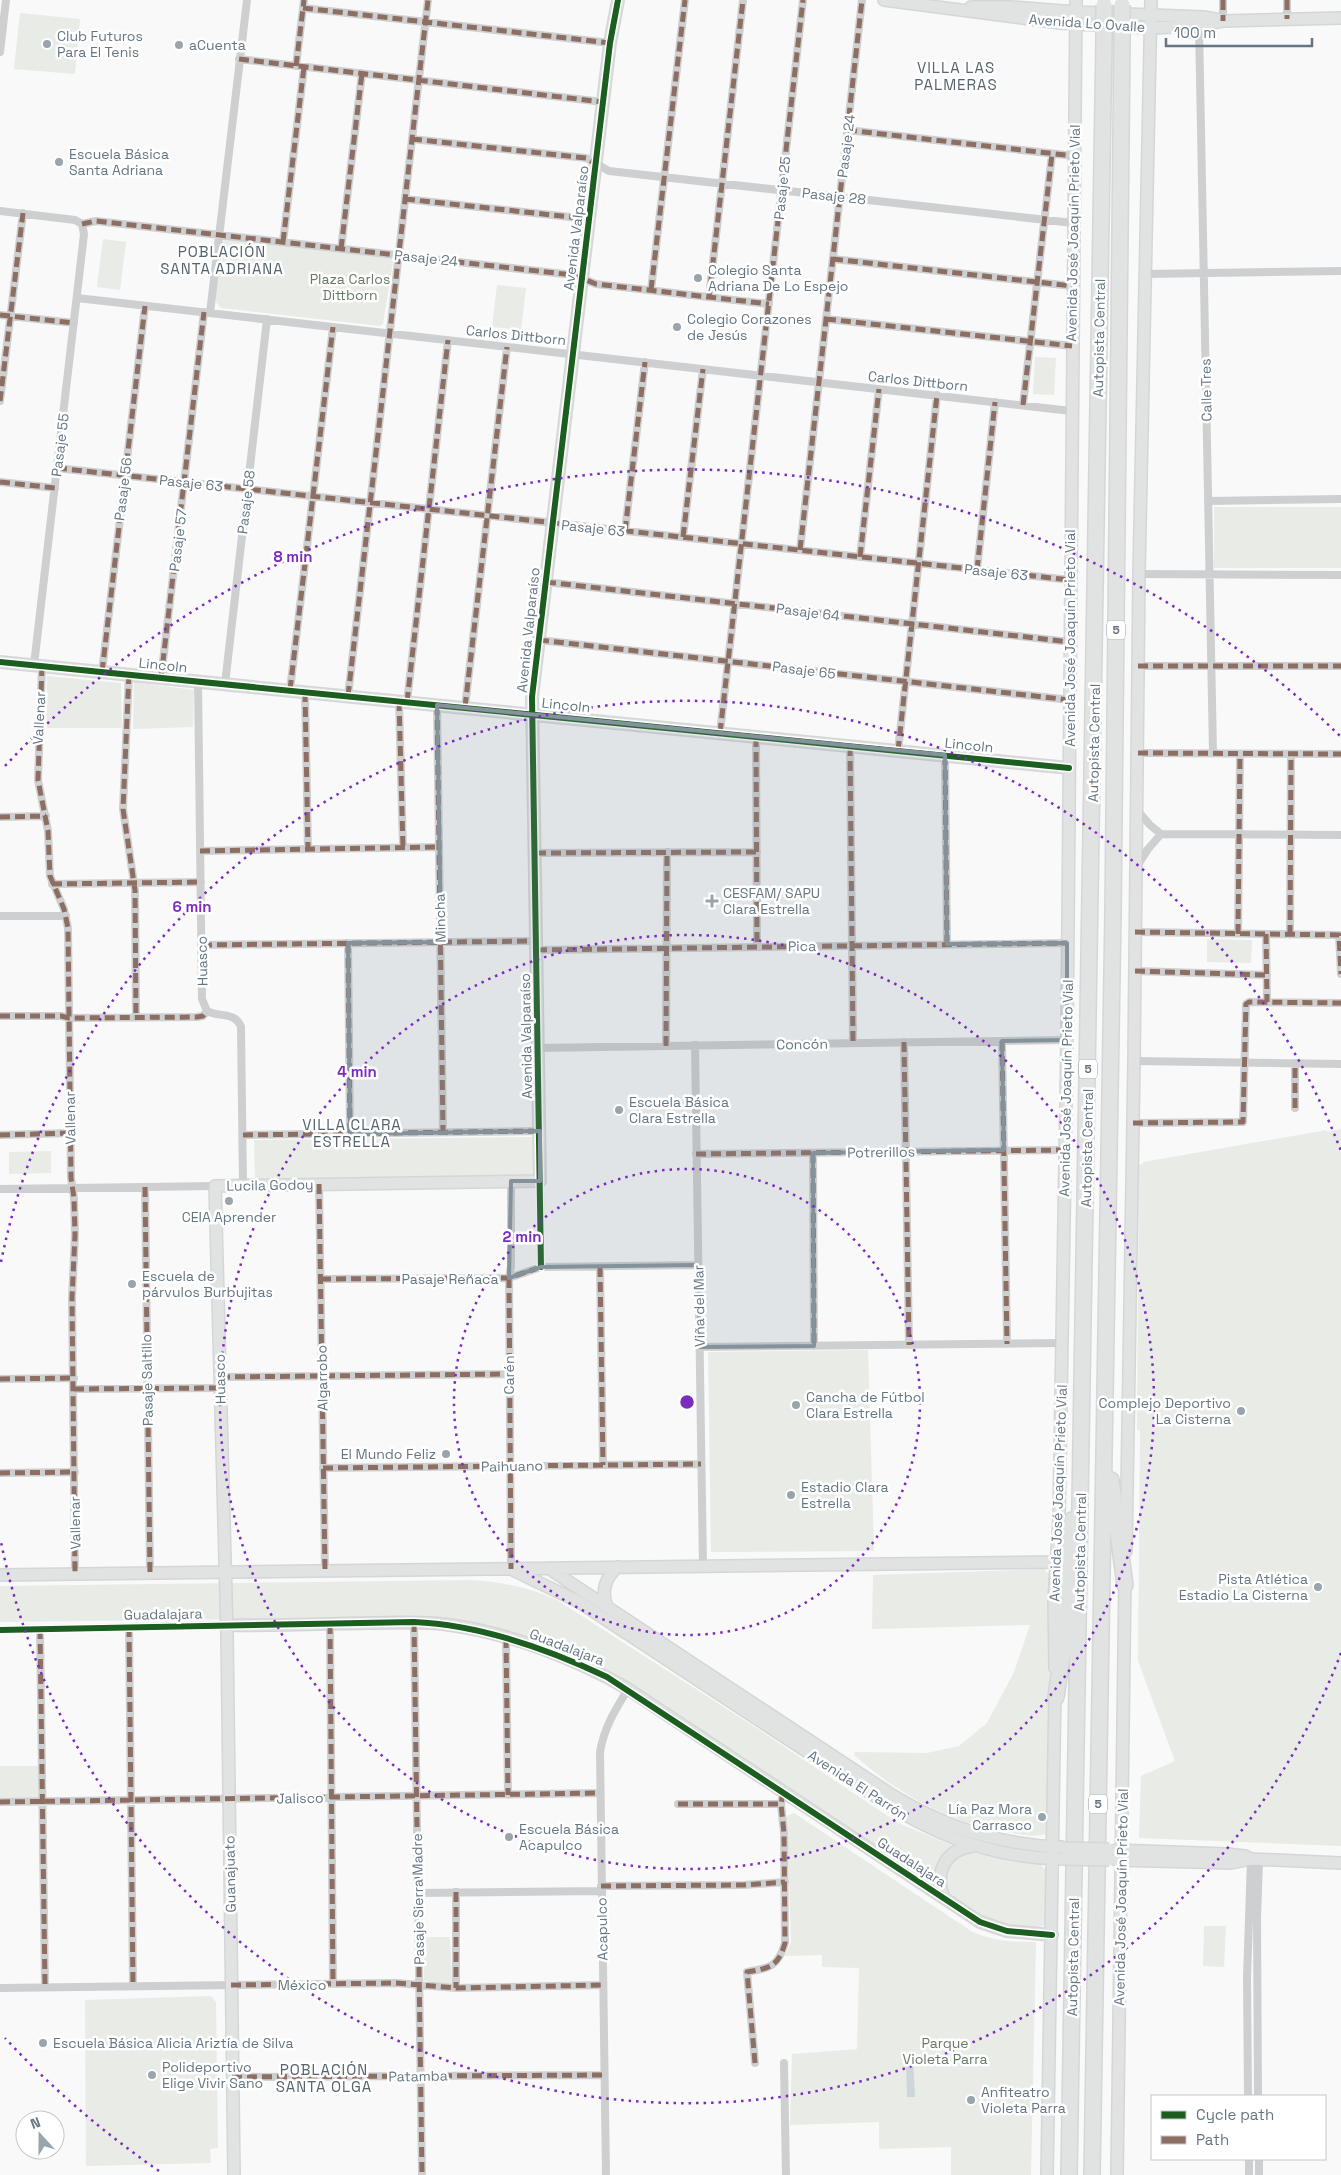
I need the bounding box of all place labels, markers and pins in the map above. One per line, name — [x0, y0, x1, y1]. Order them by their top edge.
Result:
place label: Club Futuros Para El Tenis — [57, 27, 143, 61]
place label: aCuenta — [189, 36, 246, 54]
marker: Club Futuros Para El Tenis — [41, 38, 53, 50]
marker: aCuenta — [173, 39, 185, 51]
place label: Escuela Básica Santa Adriana — [69, 145, 169, 179]
marker: Escuela Básica Santa Adriana — [53, 156, 65, 168]
place label: Colegio Santa Adriana De Lo Espejo — [708, 261, 849, 295]
marker: Colegio Santa Adriana De Lo Espejo — [692, 272, 704, 284]
place label: Colegio Corazones de Jesús — [687, 310, 812, 344]
marker: Colegio Corazones de Jesús — [671, 321, 683, 333]
place label: CESFAM/ SAPU Clara Estrella — [723, 884, 820, 918]
marker: CESFAM/ SAPU Clara Estrella — [705, 894, 719, 908]
place label: Escuela Básica Clara Estrella — [629, 1093, 729, 1127]
marker: Escuela Básica Clara Estrella — [613, 1104, 625, 1116]
marker: CEIA Aprender — [223, 1195, 235, 1207]
place label: CEIA Aprender — [182, 1208, 276, 1226]
place label: Escuela de párvulos Burbujitas — [142, 1267, 273, 1301]
marker: Escuela de párvulos Burbujitas — [126, 1278, 138, 1290]
place label: Cancha de Fútbol Clara Estrella — [806, 1388, 925, 1422]
centre of rings — [678, 1393, 696, 1411]
place label: Complejo Deportivo La Cisterna — [1099, 1394, 1231, 1428]
marker: Cancha de Fútbol Clara Estrella — [790, 1399, 802, 1411]
marker: Complejo Deportivo La Cisterna — [1235, 1405, 1247, 1417]
place label: El Mundo Feliz — [341, 1445, 436, 1463]
marker: El Mundo Feliz — [440, 1448, 452, 1460]
place label: Estadio Clara Estrella — [801, 1478, 889, 1512]
marker: Estadio Clara Estrella — [785, 1489, 797, 1501]
place label: Pista Atlética Estadio La Cisterna — [1179, 1570, 1308, 1604]
marker: Pista Atlética Estadio La Cisterna — [1312, 1581, 1324, 1593]
place label: Lía Paz Mora Carrasco — [948, 1800, 1032, 1834]
marker: Lía Paz Mora Carrasco — [1036, 1811, 1048, 1823]
place label: Escuela Básica Acapulco — [519, 1820, 619, 1854]
marker: Escuela Básica Acapulco — [503, 1831, 515, 1843]
place label: Escuela Básica Alicia Ariztía de Silva — [53, 2034, 293, 2052]
marker: Escuela Básica Alicia Ariztía de Silva — [37, 2037, 49, 2049]
place label: Polideportivo Elige Vivir Sano — [162, 2058, 263, 2092]
marker: Polideportivo Elige Vivir Sano — [146, 2069, 158, 2081]
place label: Anfiteatro Violeta Parra — [981, 2083, 1066, 2117]
marker: Anfiteatro Violeta Parra — [965, 2094, 977, 2106]

